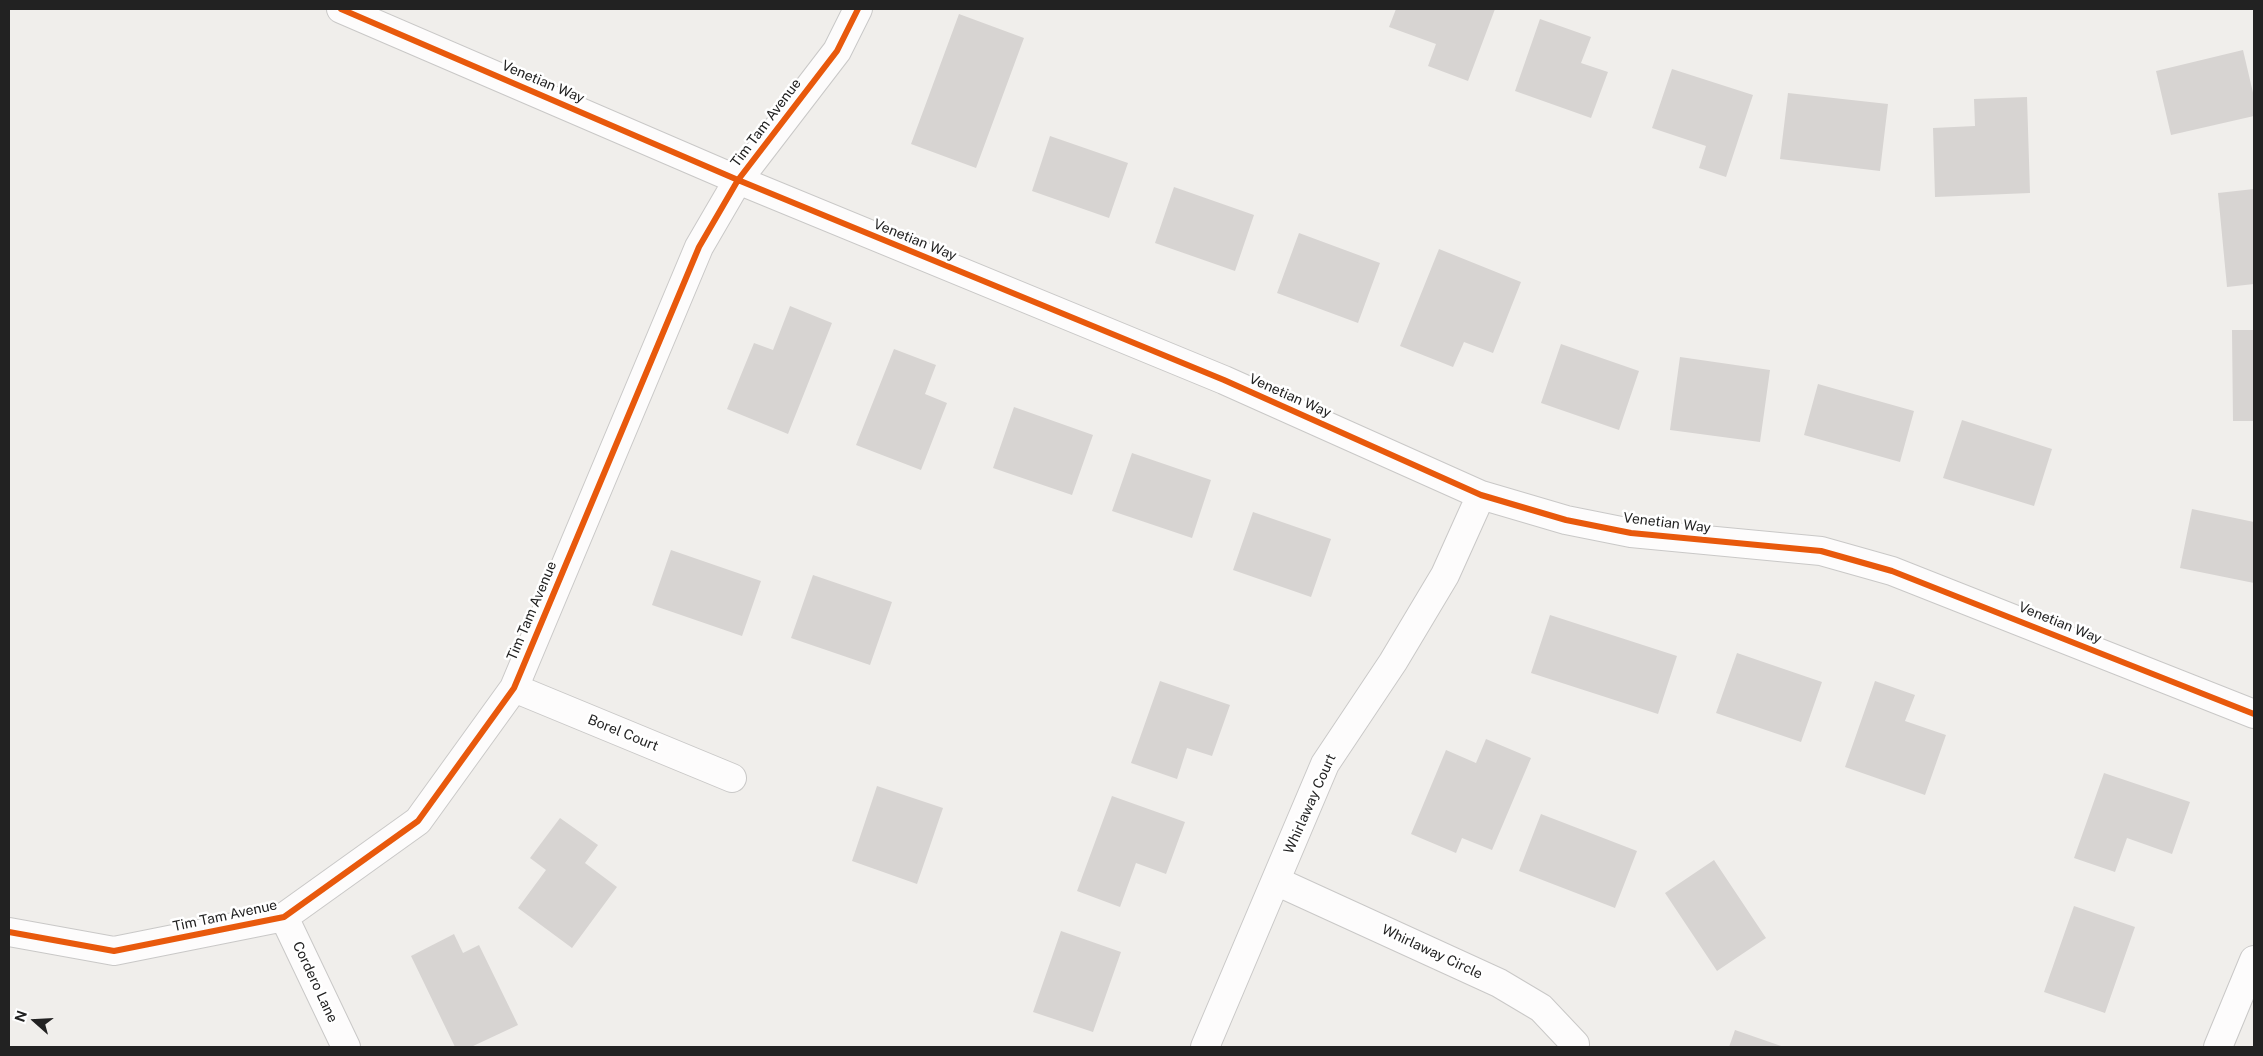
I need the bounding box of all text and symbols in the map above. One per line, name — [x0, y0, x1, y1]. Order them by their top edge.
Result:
street label: Venetian Way — [499, 57, 587, 107]
street label: Tim Tam Avenue — [727, 76, 805, 170]
street label: Venetian Way — [871, 216, 959, 264]
street label: Venetian Way — [1246, 370, 1334, 422]
street label: Venetian Way — [1622, 509, 1712, 537]
street label: Tim Tam Avenue — [504, 559, 560, 663]
street label: Venetian Way — [2016, 599, 2104, 647]
street label: Borel Court — [585, 711, 661, 755]
street label: Whirlaway Court — [1280, 751, 1340, 857]
street label: Tim Tam Avenue — [171, 897, 279, 935]
street label: Whirlaway Circle — [1379, 921, 1485, 983]
street label: Cordero Lane — [289, 939, 341, 1025]
north arrow — [10, 996, 60, 1046]
text: N — [11, 1008, 30, 1024]

